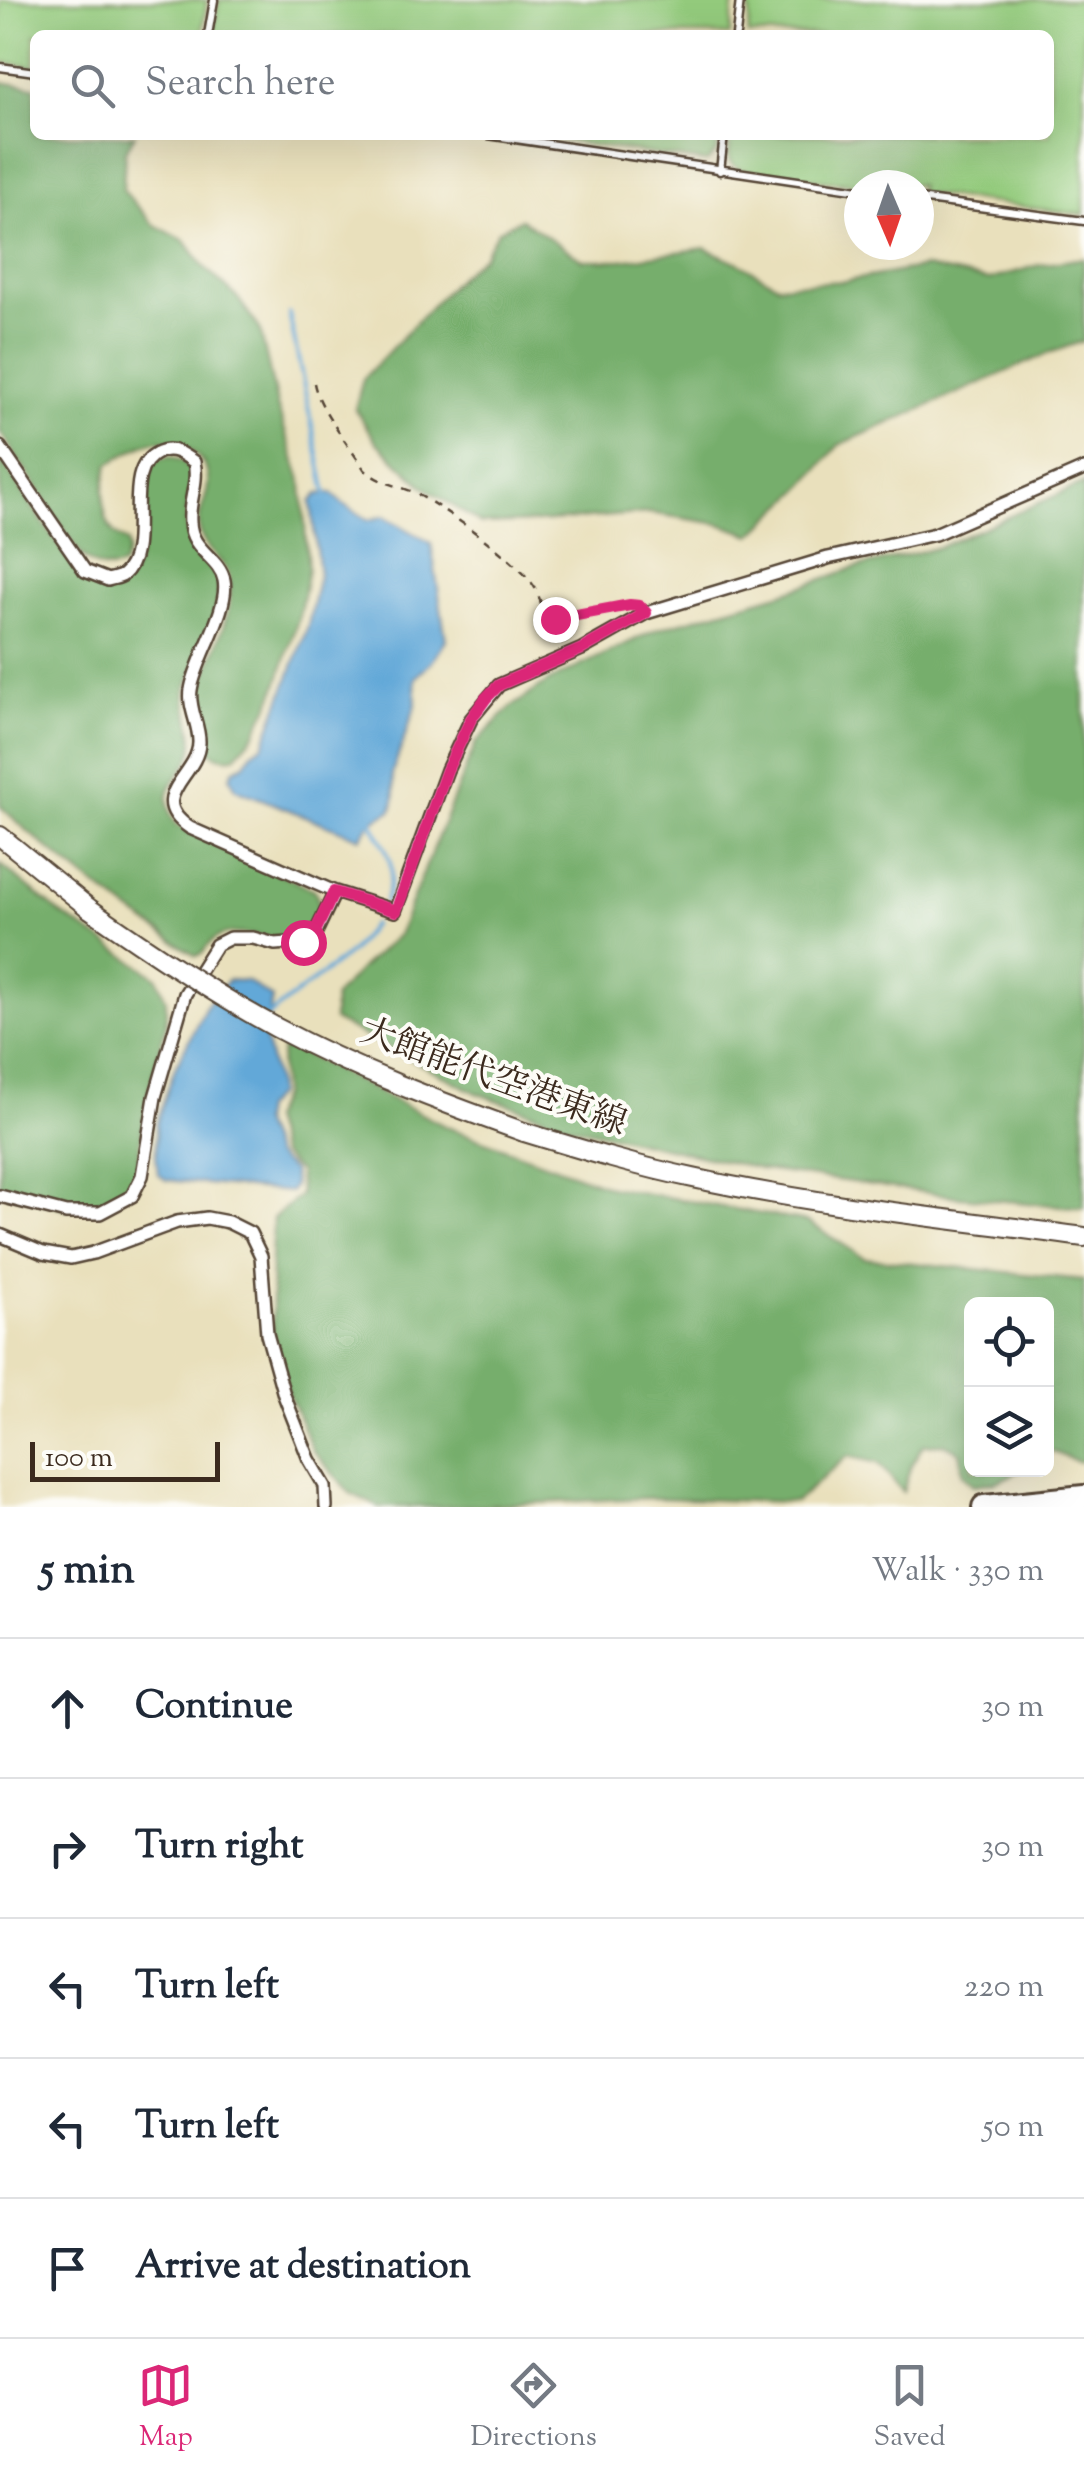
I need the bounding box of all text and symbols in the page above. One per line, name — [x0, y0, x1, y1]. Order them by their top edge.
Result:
search box — [30, 30, 1054, 140]
icon: search — [65, 58, 120, 113]
text: Search here — [145, 58, 336, 112]
north arrow — [844, 170, 934, 260]
route end — [533, 597, 579, 643]
route start — [281, 920, 327, 966]
street label: 大館能代空港東線 — [353, 1007, 633, 1151]
map controls — [964, 1297, 1054, 1477]
button: locate — [964, 1297, 1054, 1387]
button: layers — [964, 1387, 1054, 1477]
scale bar — [30, 1437, 220, 1482]
text: 100 m — [45, 1439, 113, 1479]
text: 5 min — [40, 1542, 135, 1602]
text: Walk · 330 m — [871, 1549, 1044, 1595]
icon: ahead — [40, 1681, 95, 1736]
text: Continue — [135, 1681, 293, 1735]
text: 30 m — [981, 1685, 1044, 1731]
icon: right — [40, 1821, 95, 1876]
text: Turn right — [135, 1821, 303, 1875]
text: 30 m — [981, 1825, 1044, 1871]
icon: left — [40, 1961, 95, 2016]
text: Turn left — [135, 1961, 279, 2015]
text: 220 m — [964, 1965, 1044, 2011]
icon: left — [40, 2101, 95, 2156]
text: Turn left — [135, 2101, 279, 2155]
text: 50 m — [983, 2105, 1044, 2151]
icon: arrive — [40, 2241, 95, 2296]
text: Arrive at destination — [135, 2241, 471, 2295]
tab: Map — [138, 2358, 193, 2458]
tab: Directions — [470, 2358, 597, 2458]
tab: Saved — [874, 2358, 946, 2458]

